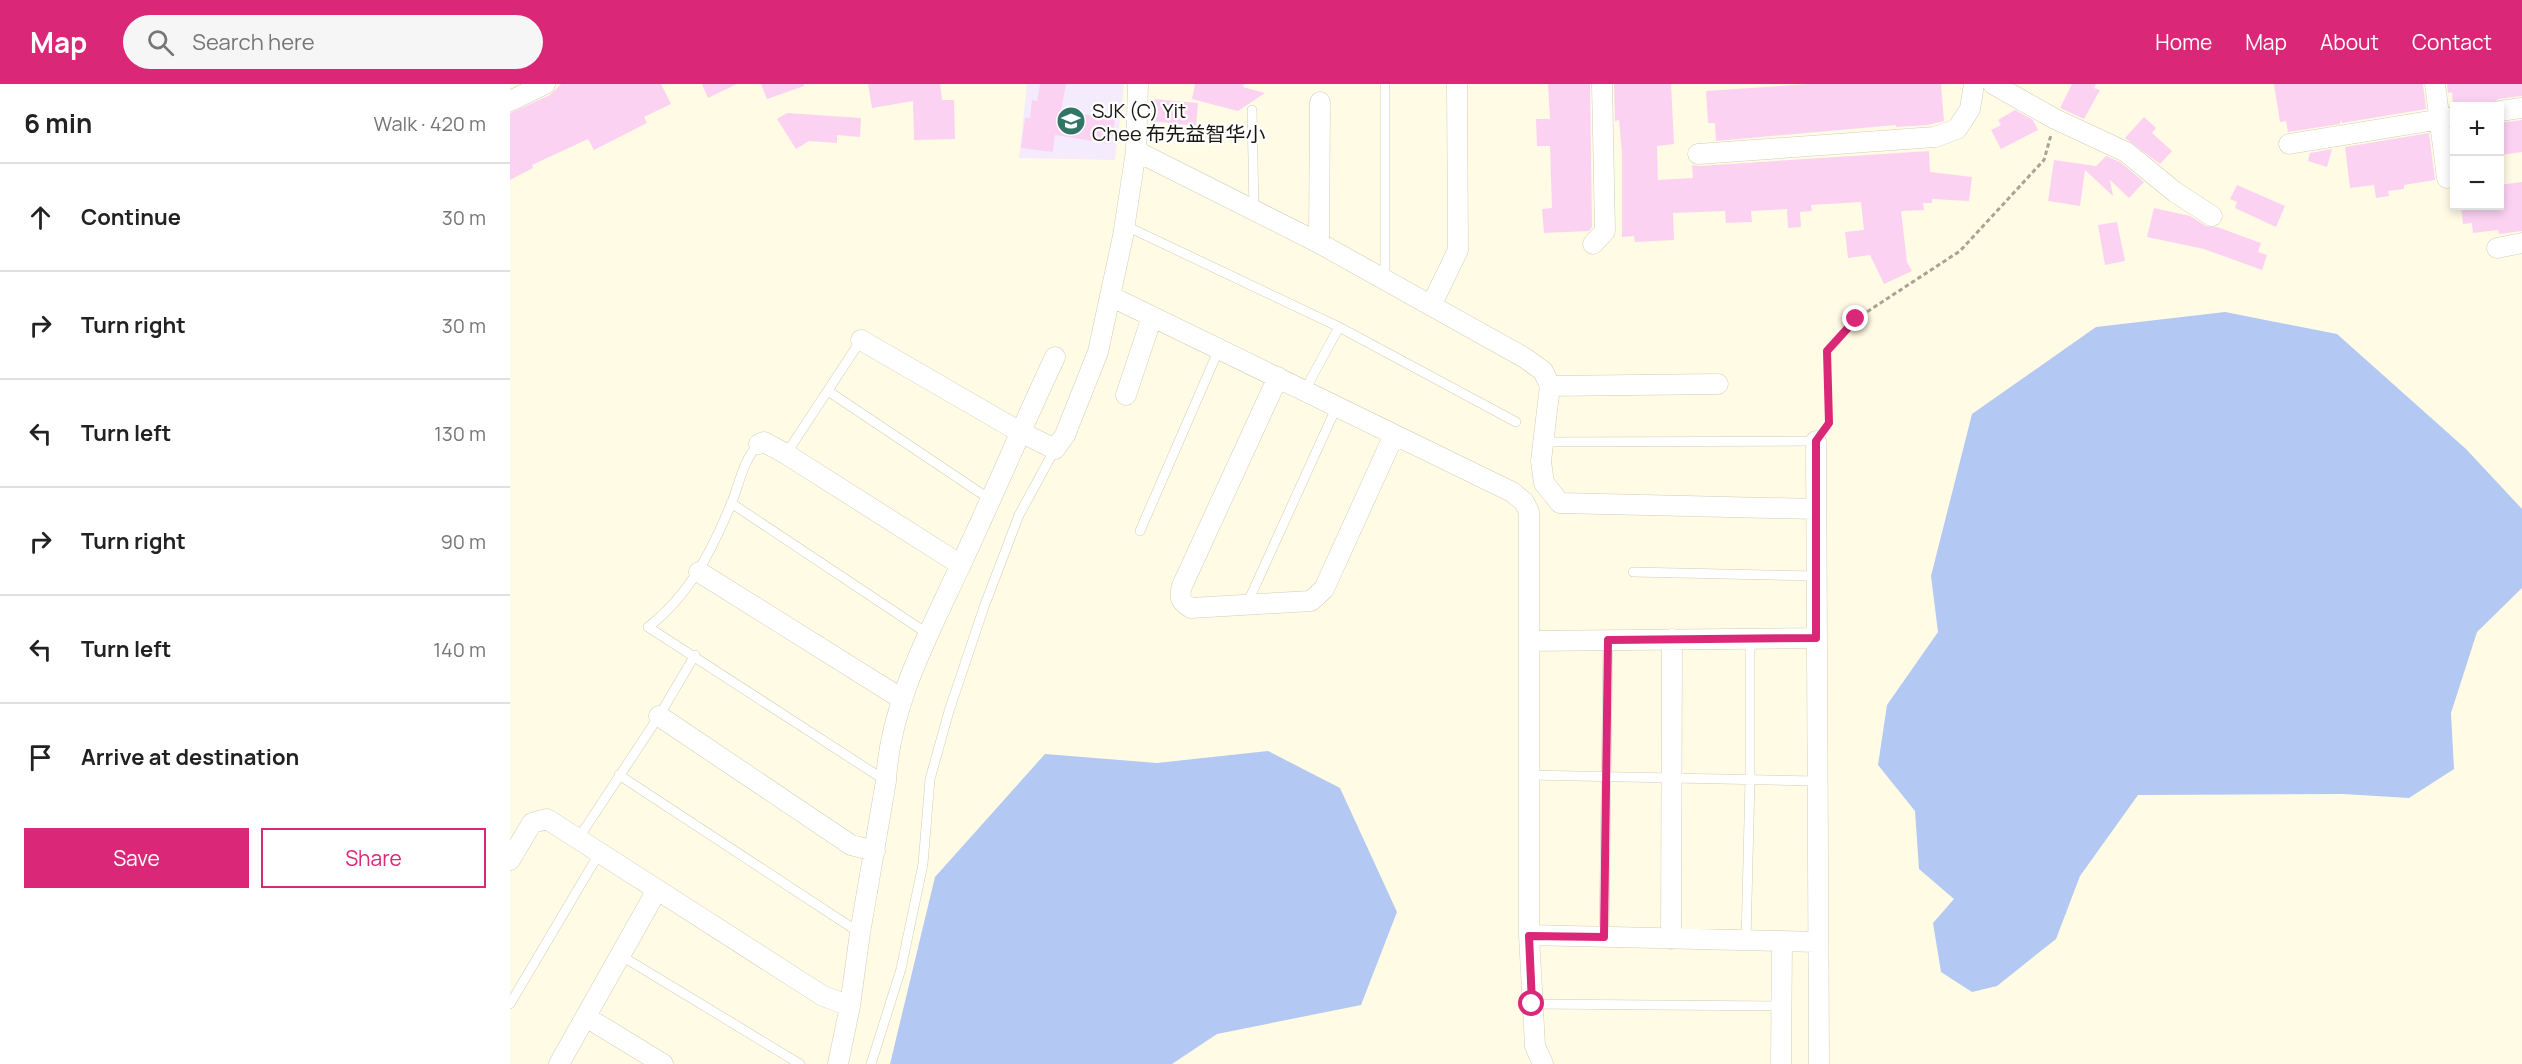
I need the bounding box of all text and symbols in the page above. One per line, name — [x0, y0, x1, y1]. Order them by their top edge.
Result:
search box — [123, 15, 543, 69]
text: Map — [30, 23, 87, 61]
icon: search — [144, 26, 177, 59]
text: Search here — [192, 27, 315, 57]
text: Home — [2155, 28, 2212, 56]
text: Map — [2245, 28, 2287, 56]
text: About — [2320, 28, 2379, 56]
text: Contact — [2412, 28, 2492, 56]
place label: SJK (C) Yit Chee 布先益智华小 — [1092, 97, 1266, 147]
map controls — [2450, 102, 2504, 210]
button: + — [2450, 102, 2504, 156]
text: 6 min — [24, 105, 92, 141]
school or university icon: SJK (C) Yit Chee 布先益智华小 — [1055, 105, 1087, 137]
text: Walk · 420 m — [374, 110, 486, 137]
button: − — [2450, 156, 2504, 210]
icon: ahead — [24, 201, 57, 234]
text: Continue — [81, 202, 181, 232]
text: 30 m — [442, 204, 486, 231]
route end — [1842, 305, 1868, 331]
icon: right — [24, 309, 57, 342]
text: Turn right — [81, 310, 186, 340]
text: 30 m — [442, 312, 486, 339]
icon: left — [24, 417, 57, 450]
text: Turn left — [81, 418, 171, 448]
text: 130 m — [434, 420, 486, 447]
icon: right — [24, 525, 57, 558]
text: Turn right — [81, 526, 186, 556]
text: 90 m — [440, 528, 486, 555]
icon: left — [24, 633, 57, 666]
text: Turn left — [81, 634, 171, 664]
text: 140 m — [433, 636, 486, 663]
icon: arrive — [24, 741, 57, 774]
text: Arrive at destination — [81, 742, 299, 772]
button: Save — [24, 828, 249, 888]
button: Share — [261, 828, 486, 888]
route start — [1518, 990, 1544, 1016]

